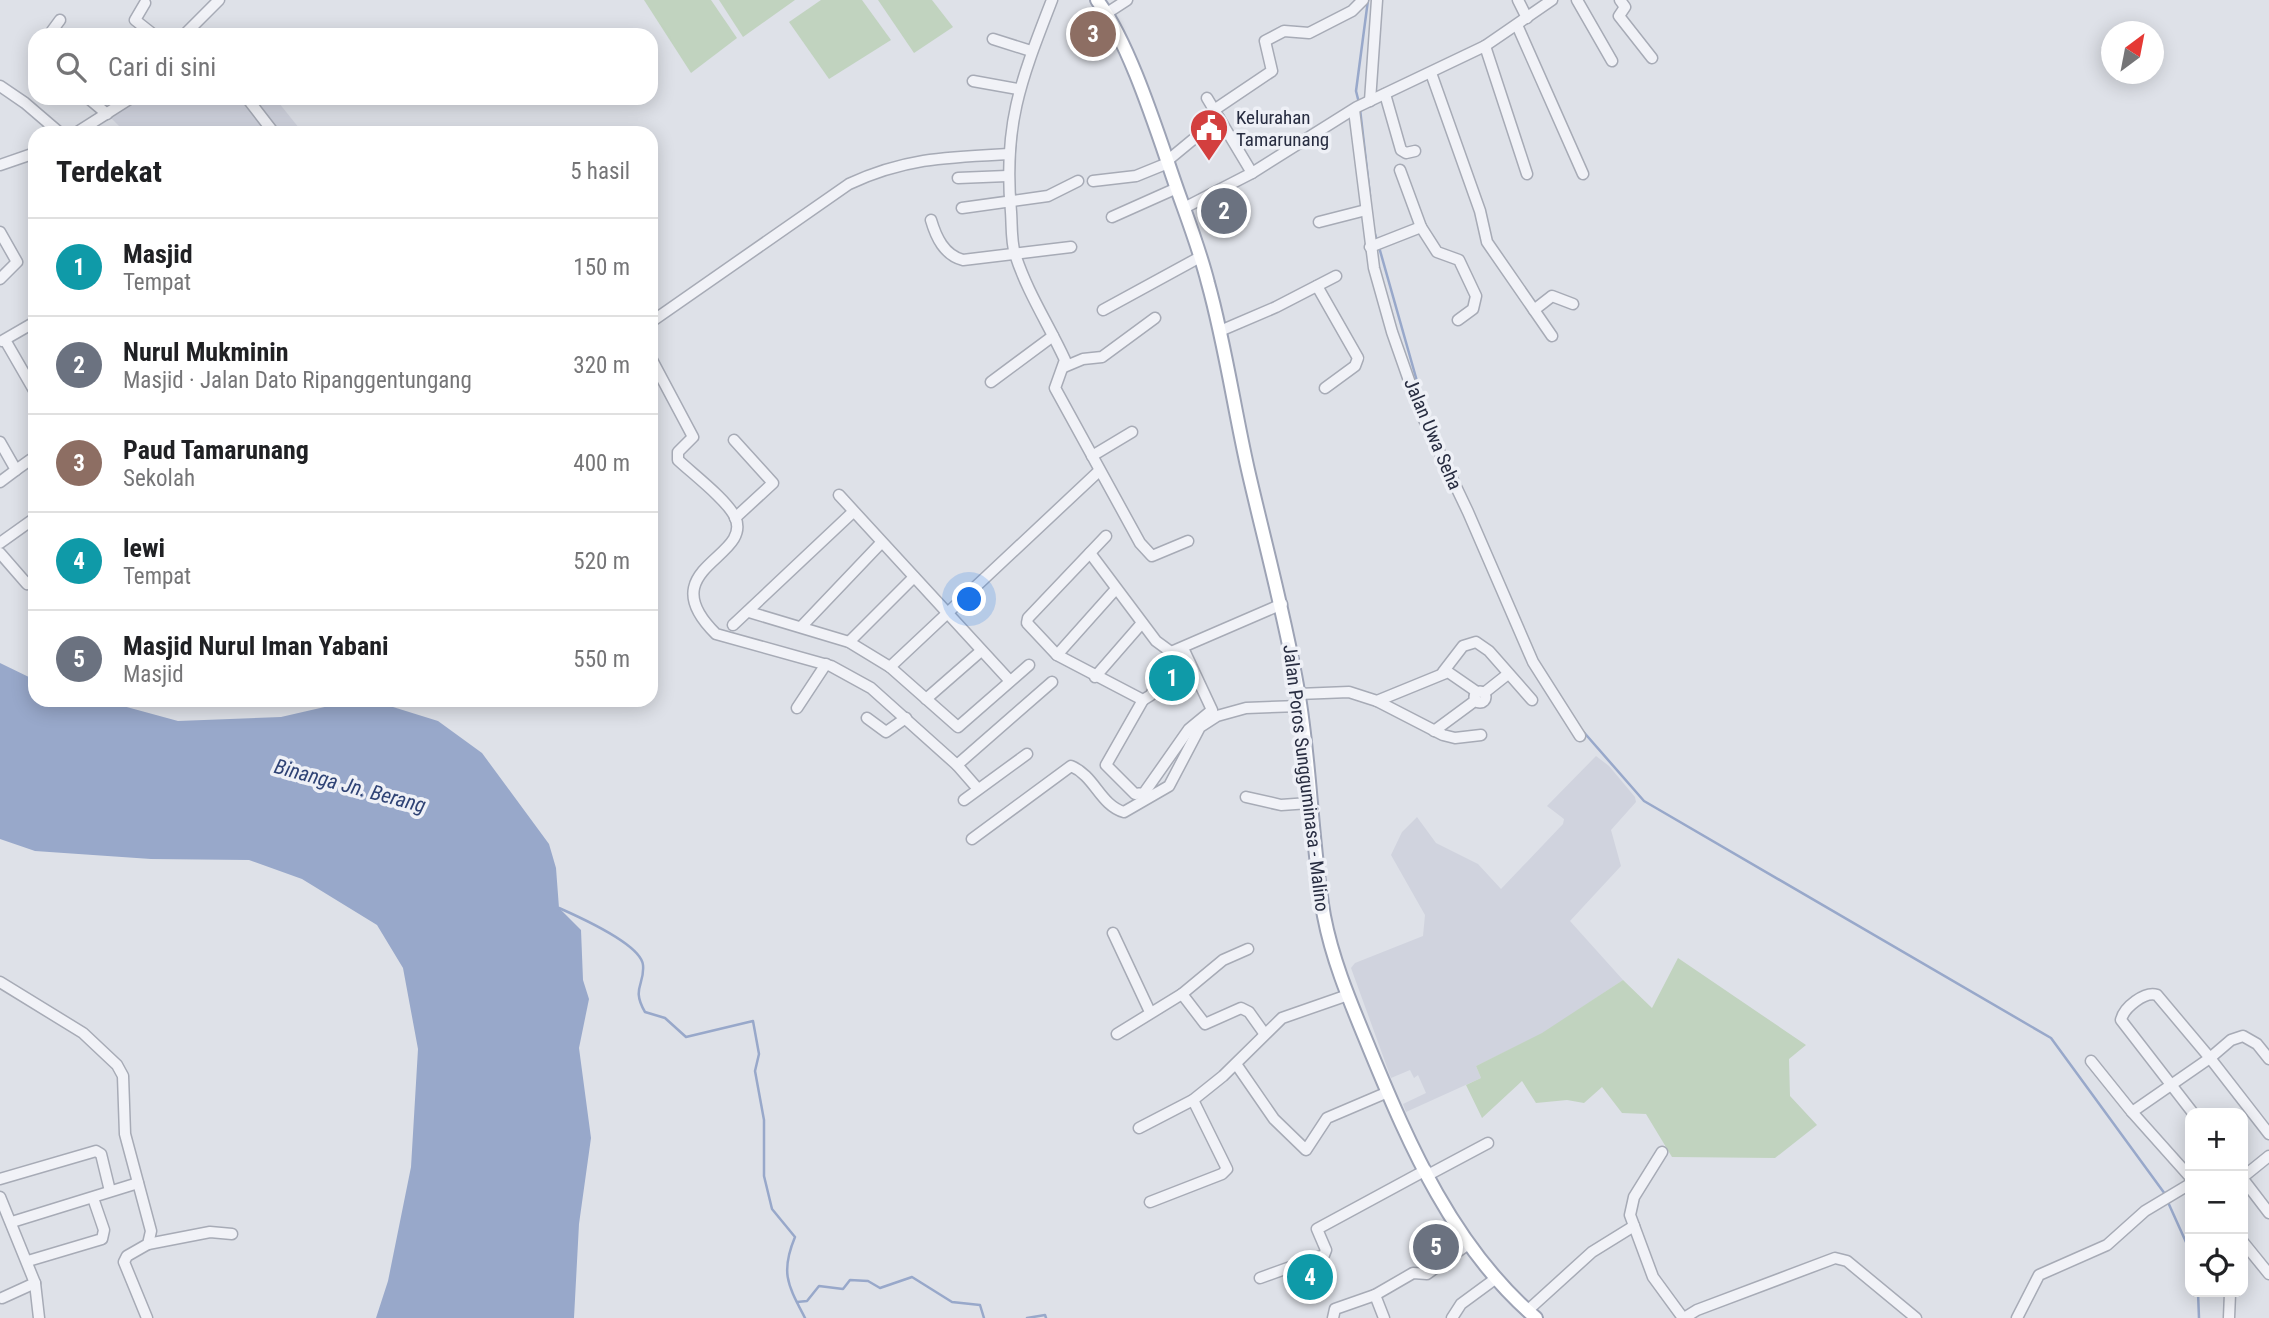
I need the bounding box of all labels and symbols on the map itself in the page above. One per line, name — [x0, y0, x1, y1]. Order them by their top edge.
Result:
pin: 3 — [1070, 8, 1116, 60]
north arrow — [2101, 21, 2164, 84]
place label: Kelurahan Tamarunang — [1236, 106, 1329, 151]
public building icon: Kelurahan Tamarunang — [1188, 107, 1230, 162]
pin: 2 — [1201, 185, 1247, 237]
street label: Jalan Uwa Seha — [1399, 375, 1467, 493]
your location — [952, 582, 986, 616]
street label: Jalan Poros Sungguminasa - Malino — [1278, 643, 1334, 913]
pin: 1 — [1149, 652, 1195, 704]
water label: Binanga Jn. Berang — [272, 754, 428, 818]
pin: 5 — [1413, 1221, 1459, 1273]
pin: 4 — [1287, 1251, 1333, 1303]

